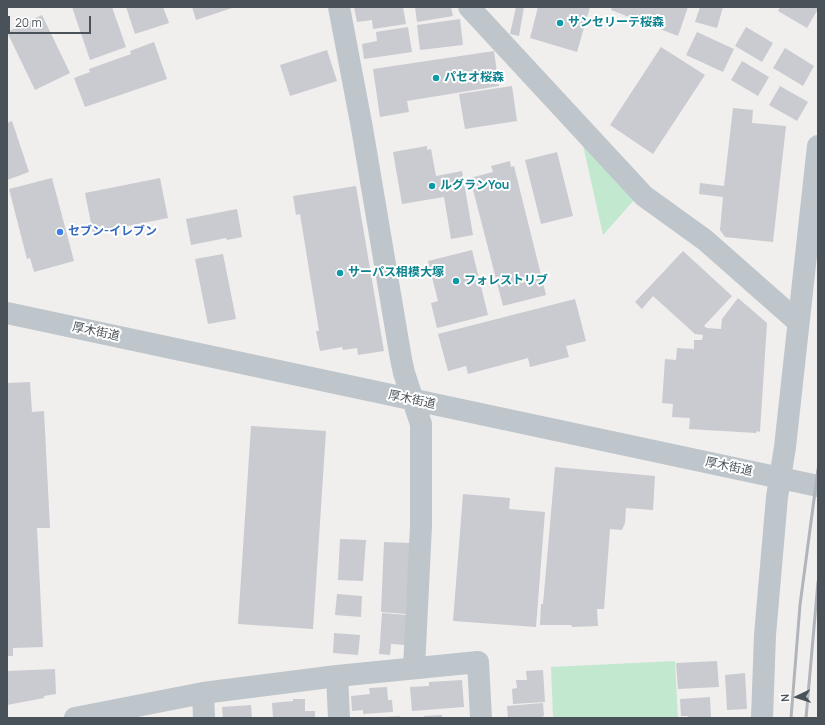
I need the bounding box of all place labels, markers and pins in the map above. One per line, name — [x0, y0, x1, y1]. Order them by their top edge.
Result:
place label: サンセリーテ桜森 — [568, 16, 664, 30]
marker: サンセリーテ桜森 — [555, 18, 565, 28]
place label: パセオ桜森 — [444, 71, 504, 85]
marker: パセオ桜森 — [431, 73, 441, 83]
place label: ルグランYou — [440, 179, 509, 193]
marker: ルグランYou — [427, 181, 437, 191]
place label: セブン-イレブン — [68, 225, 157, 239]
marker: セブン-イレブン — [55, 227, 65, 237]
place label: サーパス相模大塚 — [348, 266, 444, 280]
marker: サーパス相模大塚 — [335, 268, 345, 278]
place label: フォレストリブ — [464, 274, 548, 288]
marker: フォレストリブ — [451, 276, 461, 286]

